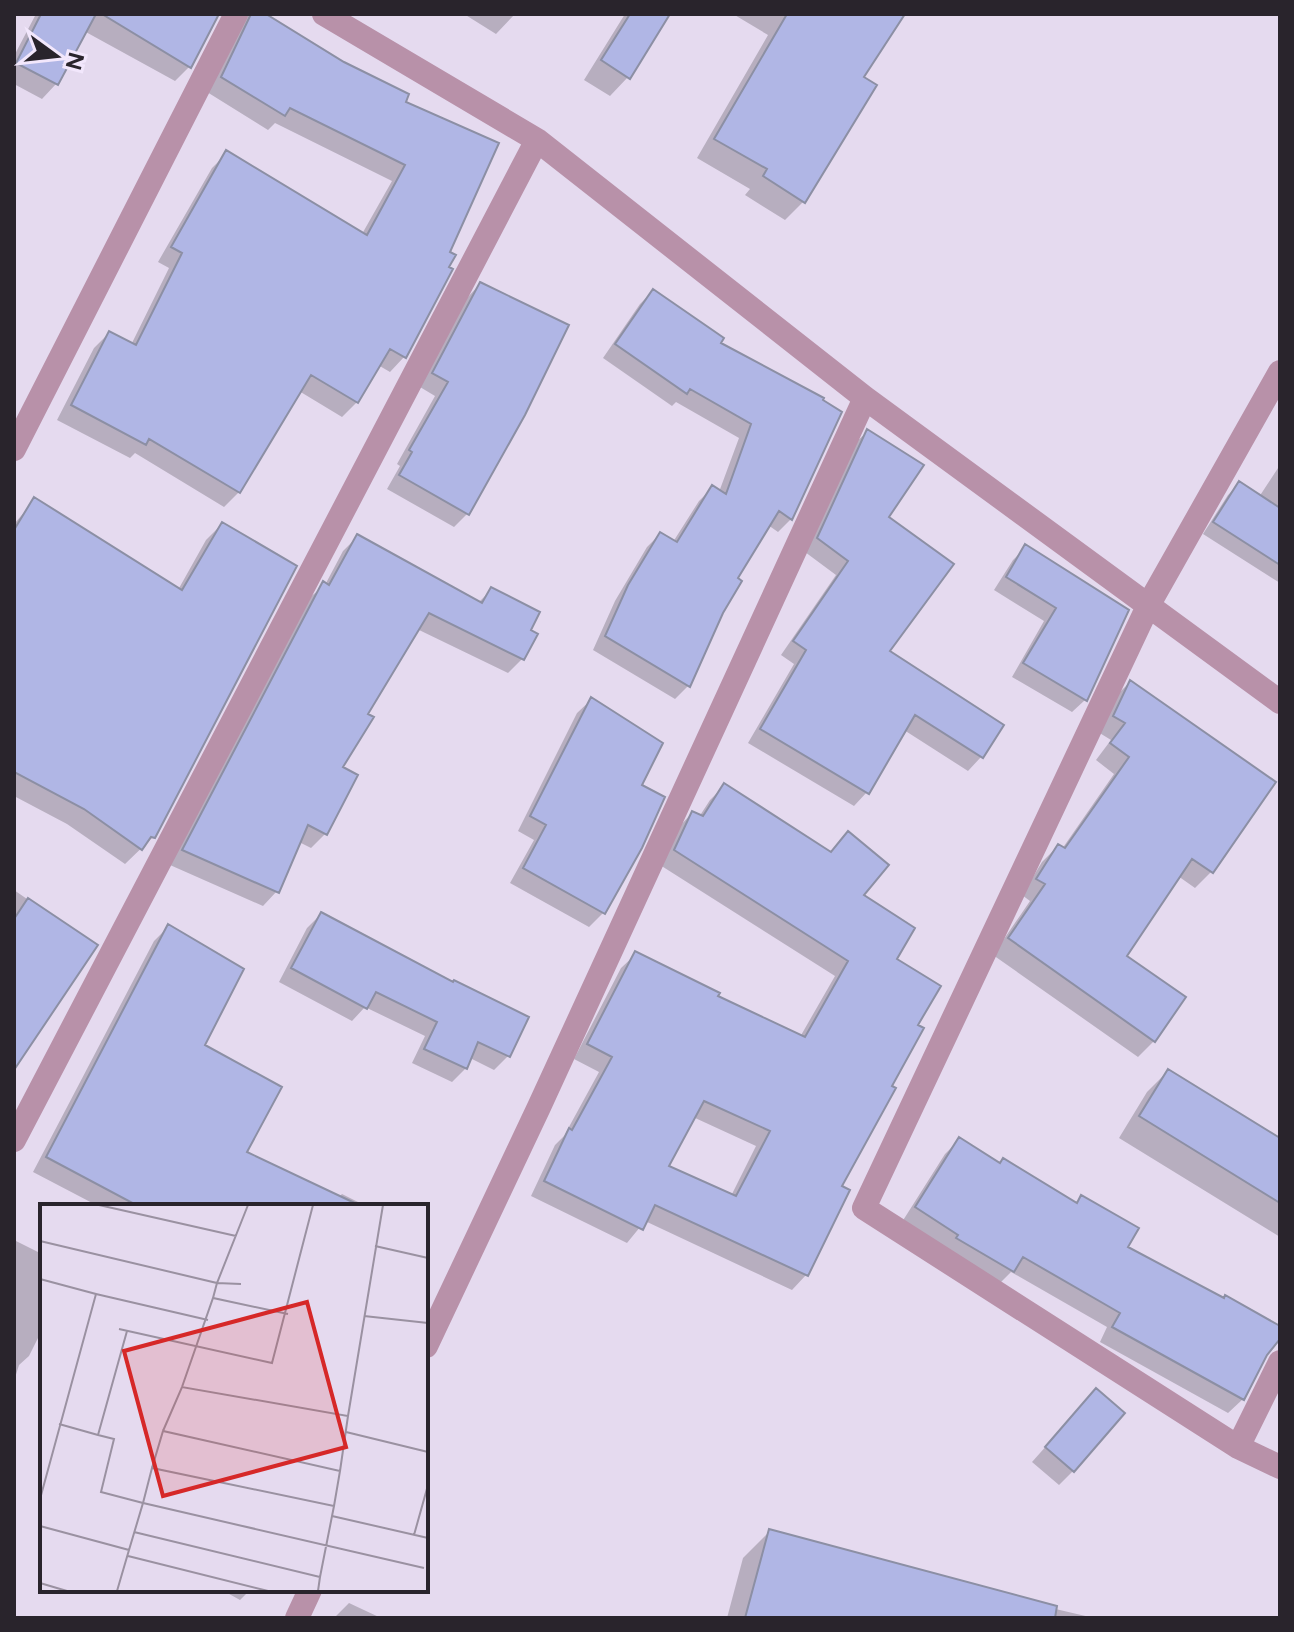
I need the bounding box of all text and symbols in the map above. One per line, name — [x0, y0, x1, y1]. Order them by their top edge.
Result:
north arrow — [16, 16, 96, 96]
text: N — [60, 49, 90, 73]
inset map — [40, 1204, 428, 1592]

